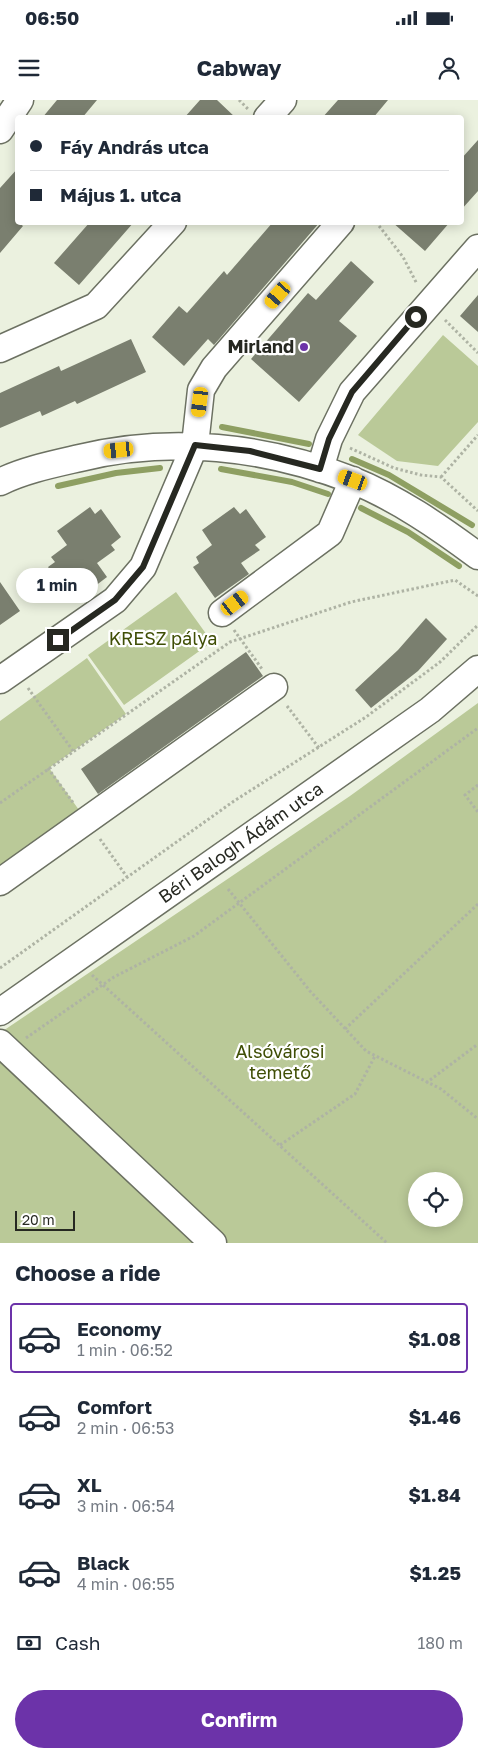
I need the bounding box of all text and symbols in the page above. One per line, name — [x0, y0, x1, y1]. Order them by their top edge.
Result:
text: 06:50 — [25, 6, 79, 29]
icon: menu — [15, 54, 43, 82]
text: Cabway — [196, 54, 282, 81]
icon: person — [435, 54, 463, 82]
text: Fáy András utca — [60, 135, 209, 158]
text: Május 1. utca — [60, 183, 181, 206]
car — [262, 279, 293, 311]
route start — [405, 306, 427, 328]
place label: Mirland — [228, 335, 294, 357]
marker: Mirland — [298, 341, 310, 353]
car — [190, 386, 209, 418]
car — [103, 441, 134, 459]
car — [336, 468, 369, 492]
callout: 1 min — [17, 568, 99, 602]
text: 1 min — [37, 575, 77, 595]
car — [218, 588, 251, 618]
park label: KRESZ pálya — [109, 627, 217, 649]
route end — [47, 629, 69, 651]
street label: Béri Balogh Ádám utca — [154, 777, 327, 907]
park label: Alsóvárosi temető — [235, 1040, 325, 1083]
map controls — [408, 1172, 463, 1227]
button: locate — [408, 1172, 463, 1227]
scale bar — [15, 1208, 75, 1231]
text: 20 m — [22, 1211, 55, 1228]
text: Choose a ride — [15, 1259, 161, 1286]
icon: car — [17, 1316, 62, 1361]
text: Economy — [77, 1317, 162, 1340]
text: $1.08 — [408, 1327, 461, 1350]
text: 1 min · 06:52 — [77, 1340, 173, 1360]
icon: car — [17, 1394, 62, 1439]
text: Comfort — [77, 1395, 152, 1418]
text: $1.46 — [408, 1405, 461, 1428]
text: 2 min · 06:53 — [77, 1418, 174, 1438]
icon: car — [17, 1472, 62, 1517]
text: XL — [77, 1473, 102, 1496]
text: $1.84 — [408, 1483, 461, 1506]
text: 3 min · 06:54 — [77, 1496, 175, 1516]
icon: car — [17, 1550, 62, 1595]
text: Black — [77, 1551, 130, 1574]
text: $1.25 — [409, 1561, 461, 1584]
text: 4 min · 06:55 — [77, 1574, 175, 1594]
icon: cash — [15, 1629, 43, 1657]
text: Cash — [55, 1631, 100, 1654]
text: 180 m — [417, 1633, 463, 1653]
button: Confirm — [15, 1690, 463, 1748]

